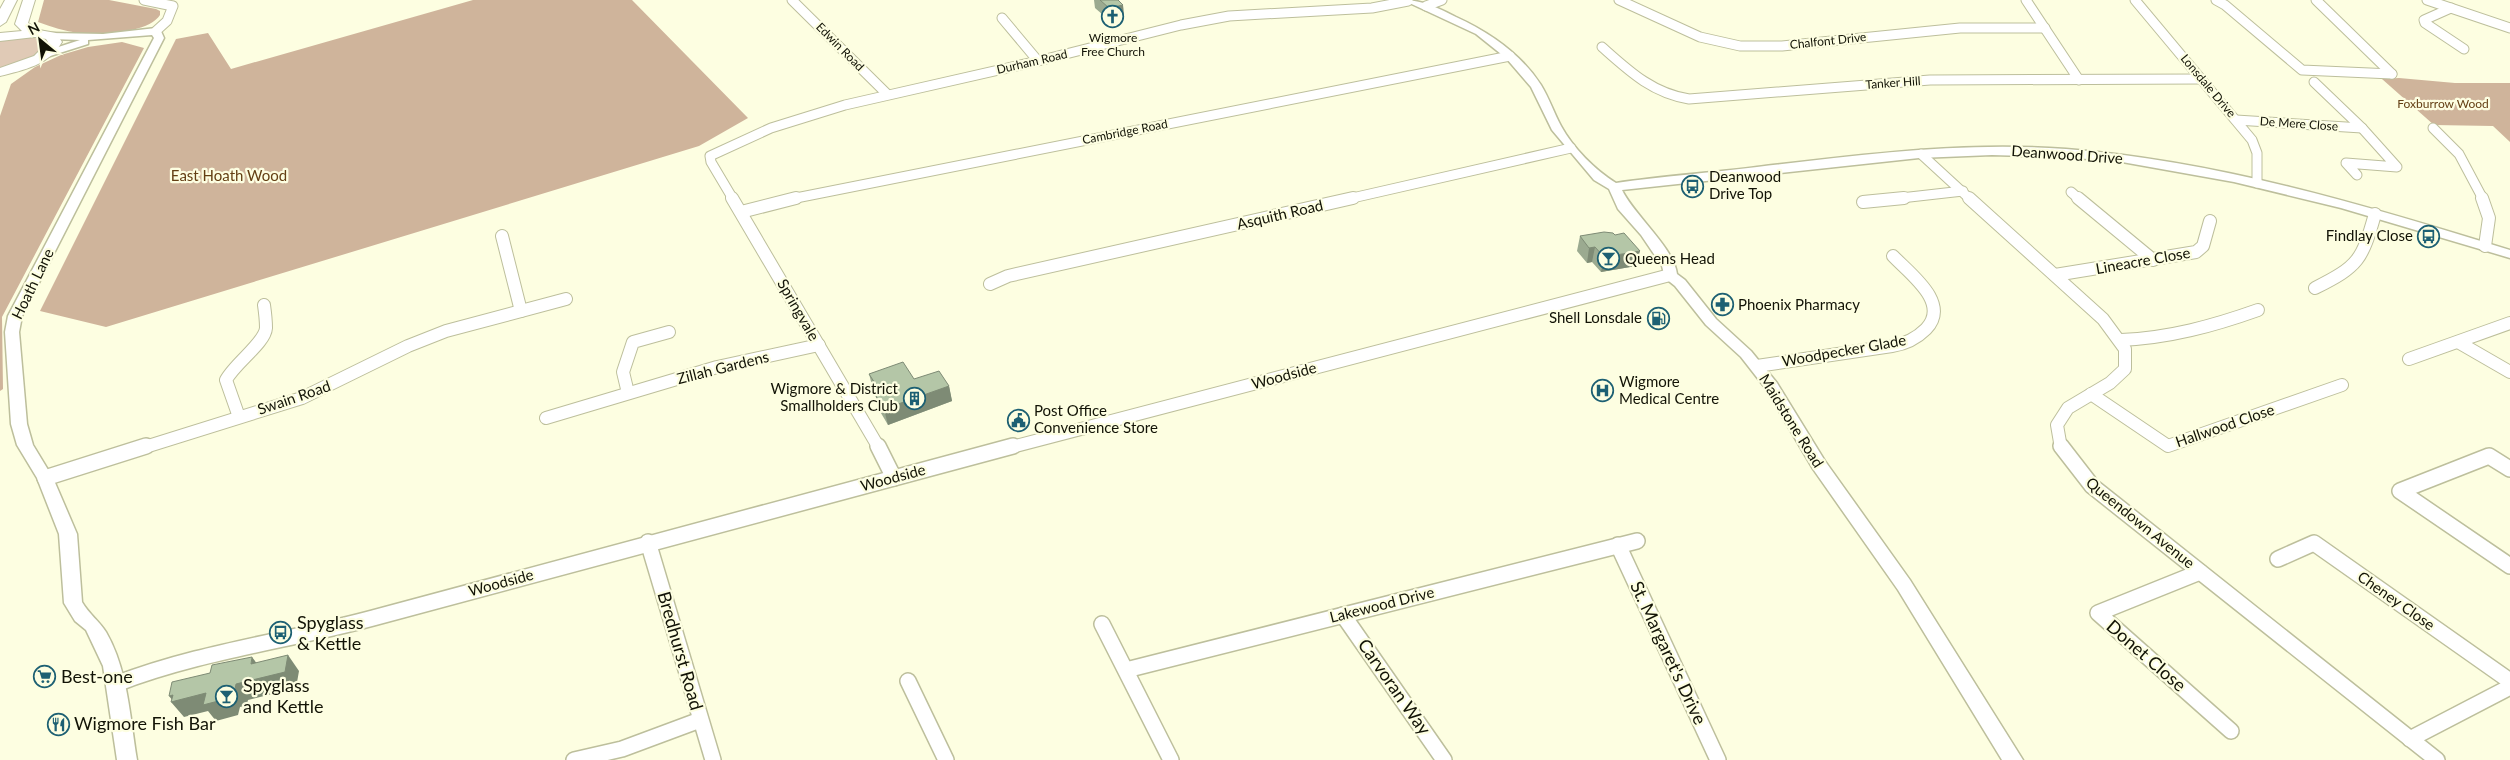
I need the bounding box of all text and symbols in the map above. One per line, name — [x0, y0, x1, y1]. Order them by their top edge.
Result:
church icon: Wigmore Free Church — [1101, 5, 1125, 29]
north arrow — [15, 15, 65, 65]
text: N — [25, 18, 42, 38]
street label: Edwin Road — [813, 19, 868, 74]
street label: Chalfont Drive — [1789, 29, 1867, 52]
place label: Wigmore Free Church — [1081, 30, 1145, 59]
street label: Durham Road — [995, 46, 1069, 77]
street label: Lonsdale Drive — [2178, 51, 2239, 120]
street label: Tanker Hill — [1865, 73, 1921, 92]
park label: Foxburrow Wood — [2397, 96, 2489, 111]
street label: De Mere Close — [2259, 113, 2339, 134]
street label: Cambridge Road — [1081, 116, 1169, 147]
street label: Deanwood Drive — [2011, 141, 2123, 167]
park label: East Hoath Wood — [171, 166, 287, 184]
place label: Deanwood Drive Top — [1709, 167, 1781, 202]
bus stop icon: Deanwood Drive Top — [1681, 174, 1705, 198]
street label: Asquith Road — [1235, 195, 1325, 233]
bus stop icon: Findlay Close — [2417, 224, 2441, 248]
place label: Findlay Close — [2326, 226, 2413, 244]
street label: Lineacre Close — [2094, 243, 2192, 277]
street label: Hoath Lane — [7, 245, 57, 322]
bar icon: Queens Head — [1597, 247, 1621, 271]
place label: Queens Head — [1625, 249, 1715, 267]
street label: Springvale — [774, 276, 824, 344]
pharmacy icon: Phoenix Pharmacy — [1710, 293, 1734, 317]
place label: Phoenix Pharmacy — [1738, 295, 1860, 313]
fuel station icon: Shell Lonsdale — [1646, 306, 1670, 330]
place label: Shell Lonsdale — [1549, 308, 1642, 326]
street label: Woodpecker Glade — [1780, 330, 1907, 370]
street label: Zillah Gardens — [675, 347, 771, 387]
street label: Woodside — [1249, 358, 1318, 392]
street label: Maidstone Road — [1756, 370, 1828, 471]
place label: Wigmore Medical Centre — [1619, 372, 1719, 407]
street label: Swain Road — [255, 376, 333, 418]
place label: Wigmore & District Smallholders Club — [771, 379, 899, 414]
hospital icon: Wigmore Medical Centre — [1591, 379, 1615, 403]
building icon: Wigmore & District Smallholders Club — [902, 386, 926, 410]
street label: Hallwood Close — [2173, 400, 2276, 450]
place label: Post Office Convenience Store — [1034, 401, 1158, 436]
public building icon: Post Office Convenience Store — [1006, 408, 1030, 432]
street label: Woodside — [858, 460, 927, 494]
street label: Queendown Avenue — [2083, 473, 2199, 572]
street label: Woodside — [466, 565, 535, 599]
street label: Cheney Close — [2355, 567, 2439, 633]
street label: St. Margaret's Drive — [1626, 577, 1712, 728]
street label: Lakewood Drive — [1328, 582, 1436, 626]
street label: Bredhurst Road — [653, 589, 708, 713]
place label: Spyglass & Kettle — [297, 611, 364, 654]
street label: Donet Close — [2102, 615, 2191, 696]
bus stop icon: Spyglass & Kettle — [269, 621, 293, 645]
street label: Carvoran Way — [1354, 634, 1436, 739]
supermarket icon: Best-one — [33, 665, 57, 689]
place label: Best-one — [61, 665, 133, 687]
place label: Spyglass and Kettle — [243, 674, 323, 717]
bar icon: Spyglass and Kettle — [215, 684, 239, 708]
restaurant icon: Wigmore Fish Bar — [46, 712, 70, 736]
place label: Wigmore Fish Bar — [74, 712, 216, 734]

